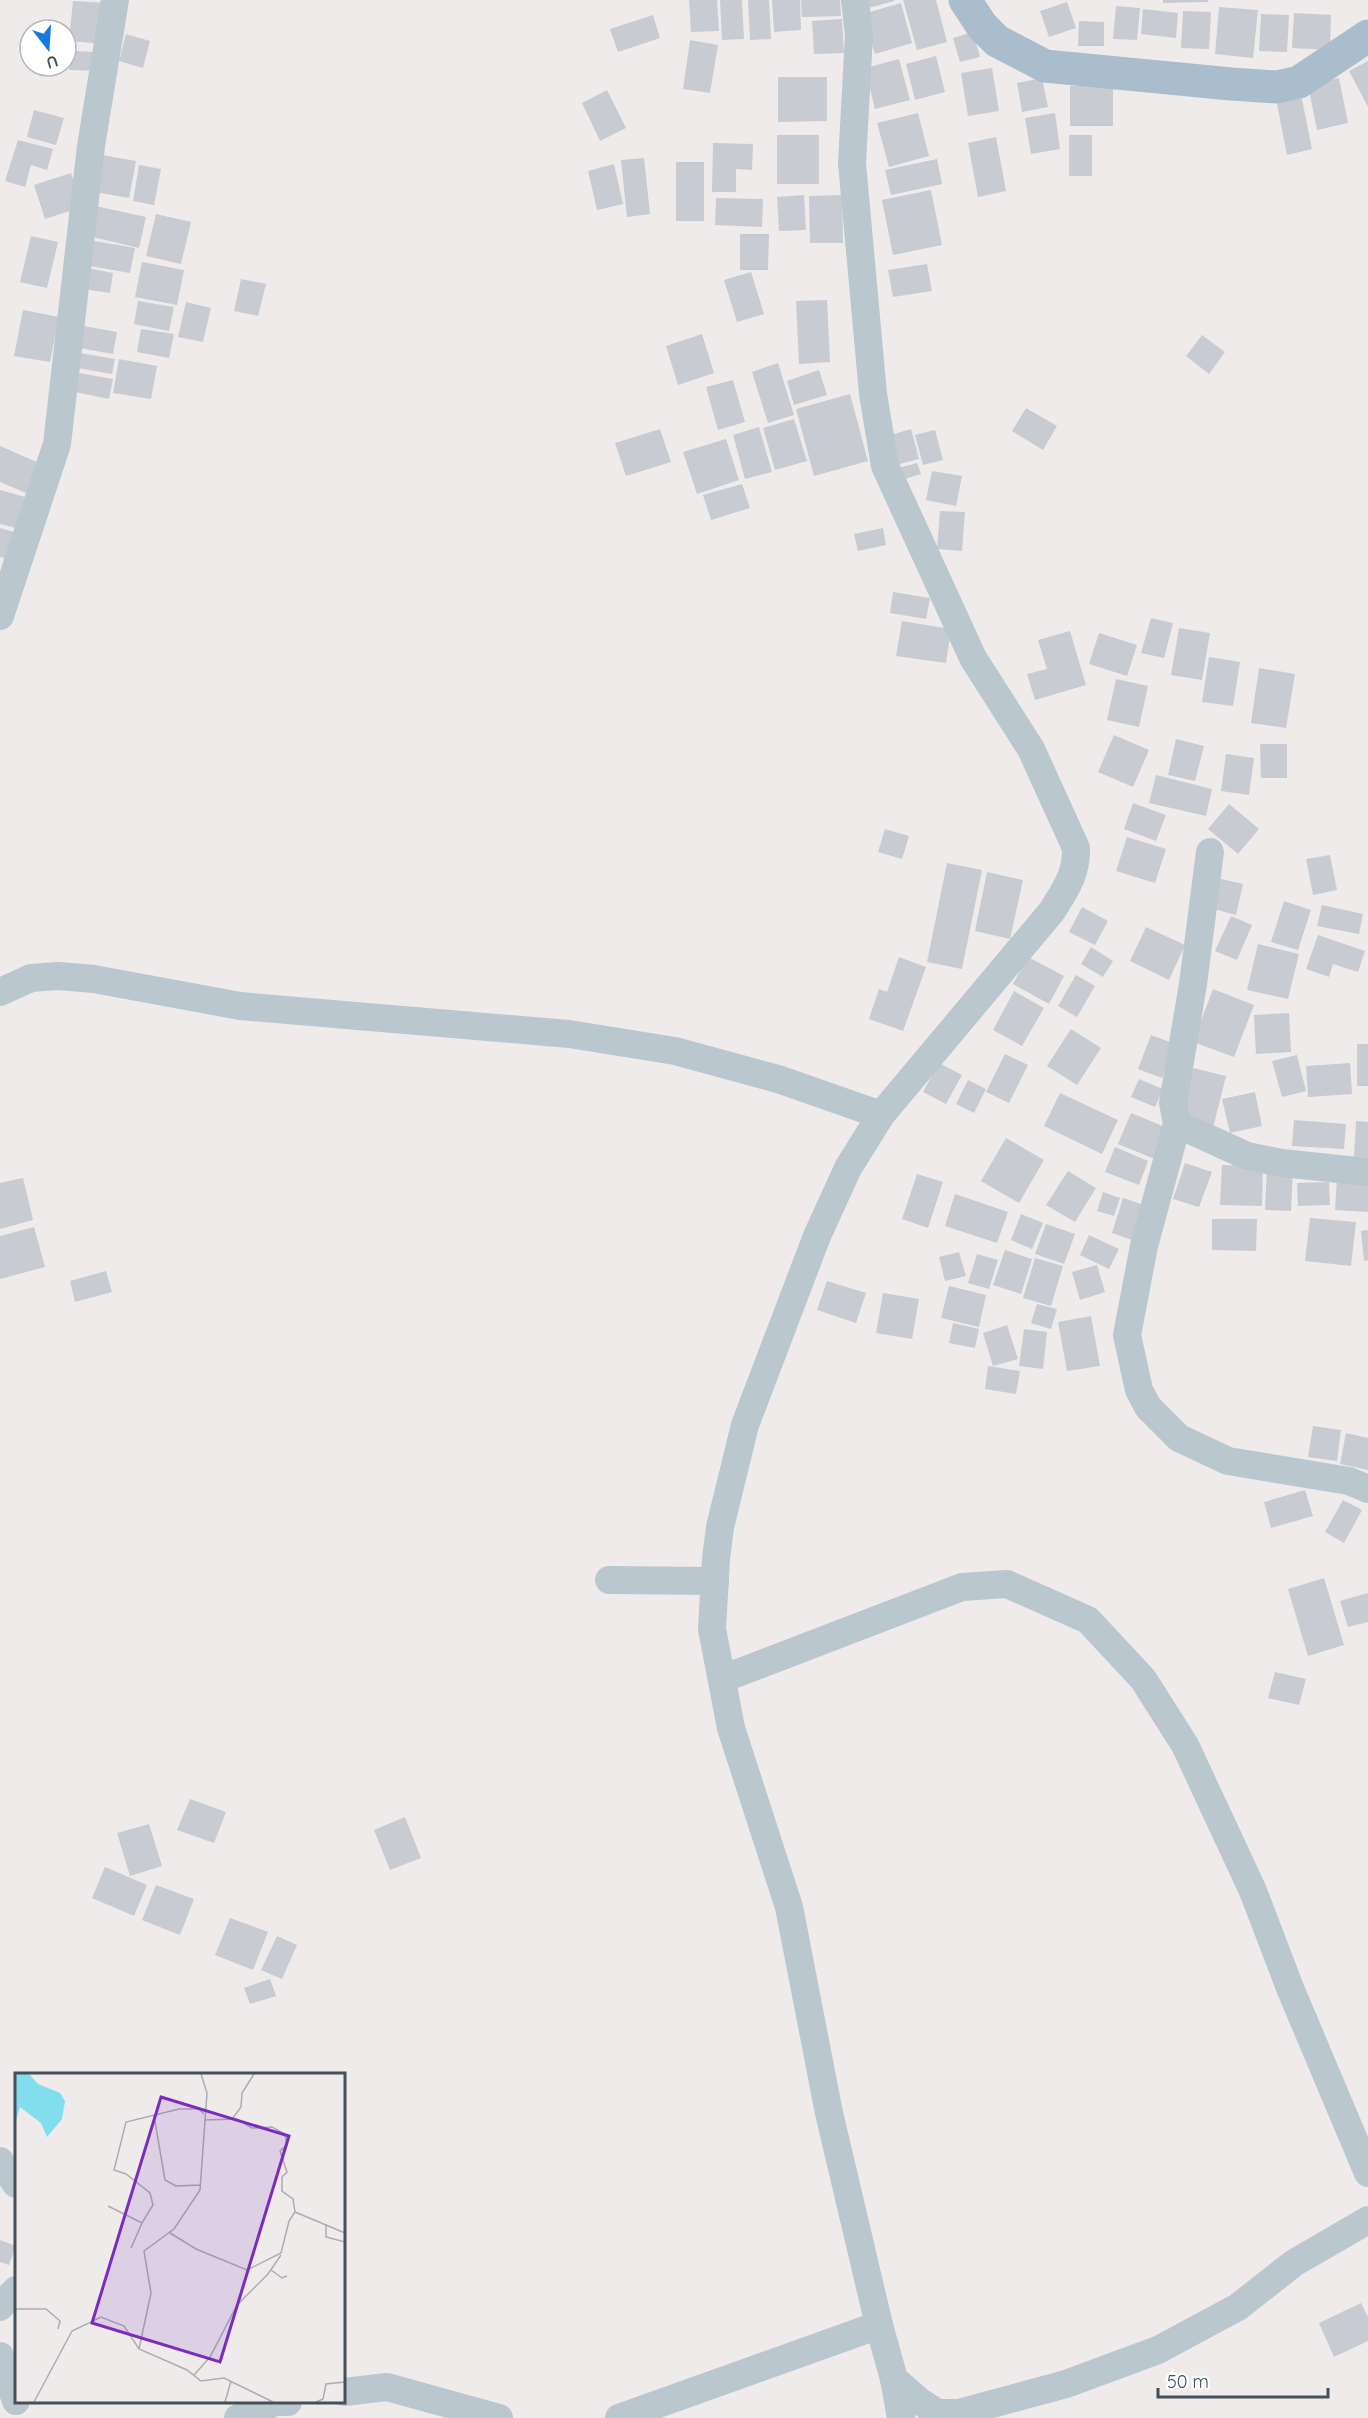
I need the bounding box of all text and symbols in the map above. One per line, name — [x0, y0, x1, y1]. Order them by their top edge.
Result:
north arrow — [18, 18, 78, 78]
text: U — [44, 51, 61, 74]
inset map — [15, 2073, 345, 2403]
scale bar — [1158, 2361, 1328, 2399]
text: 50 m — [1167, 2370, 1209, 2393]

